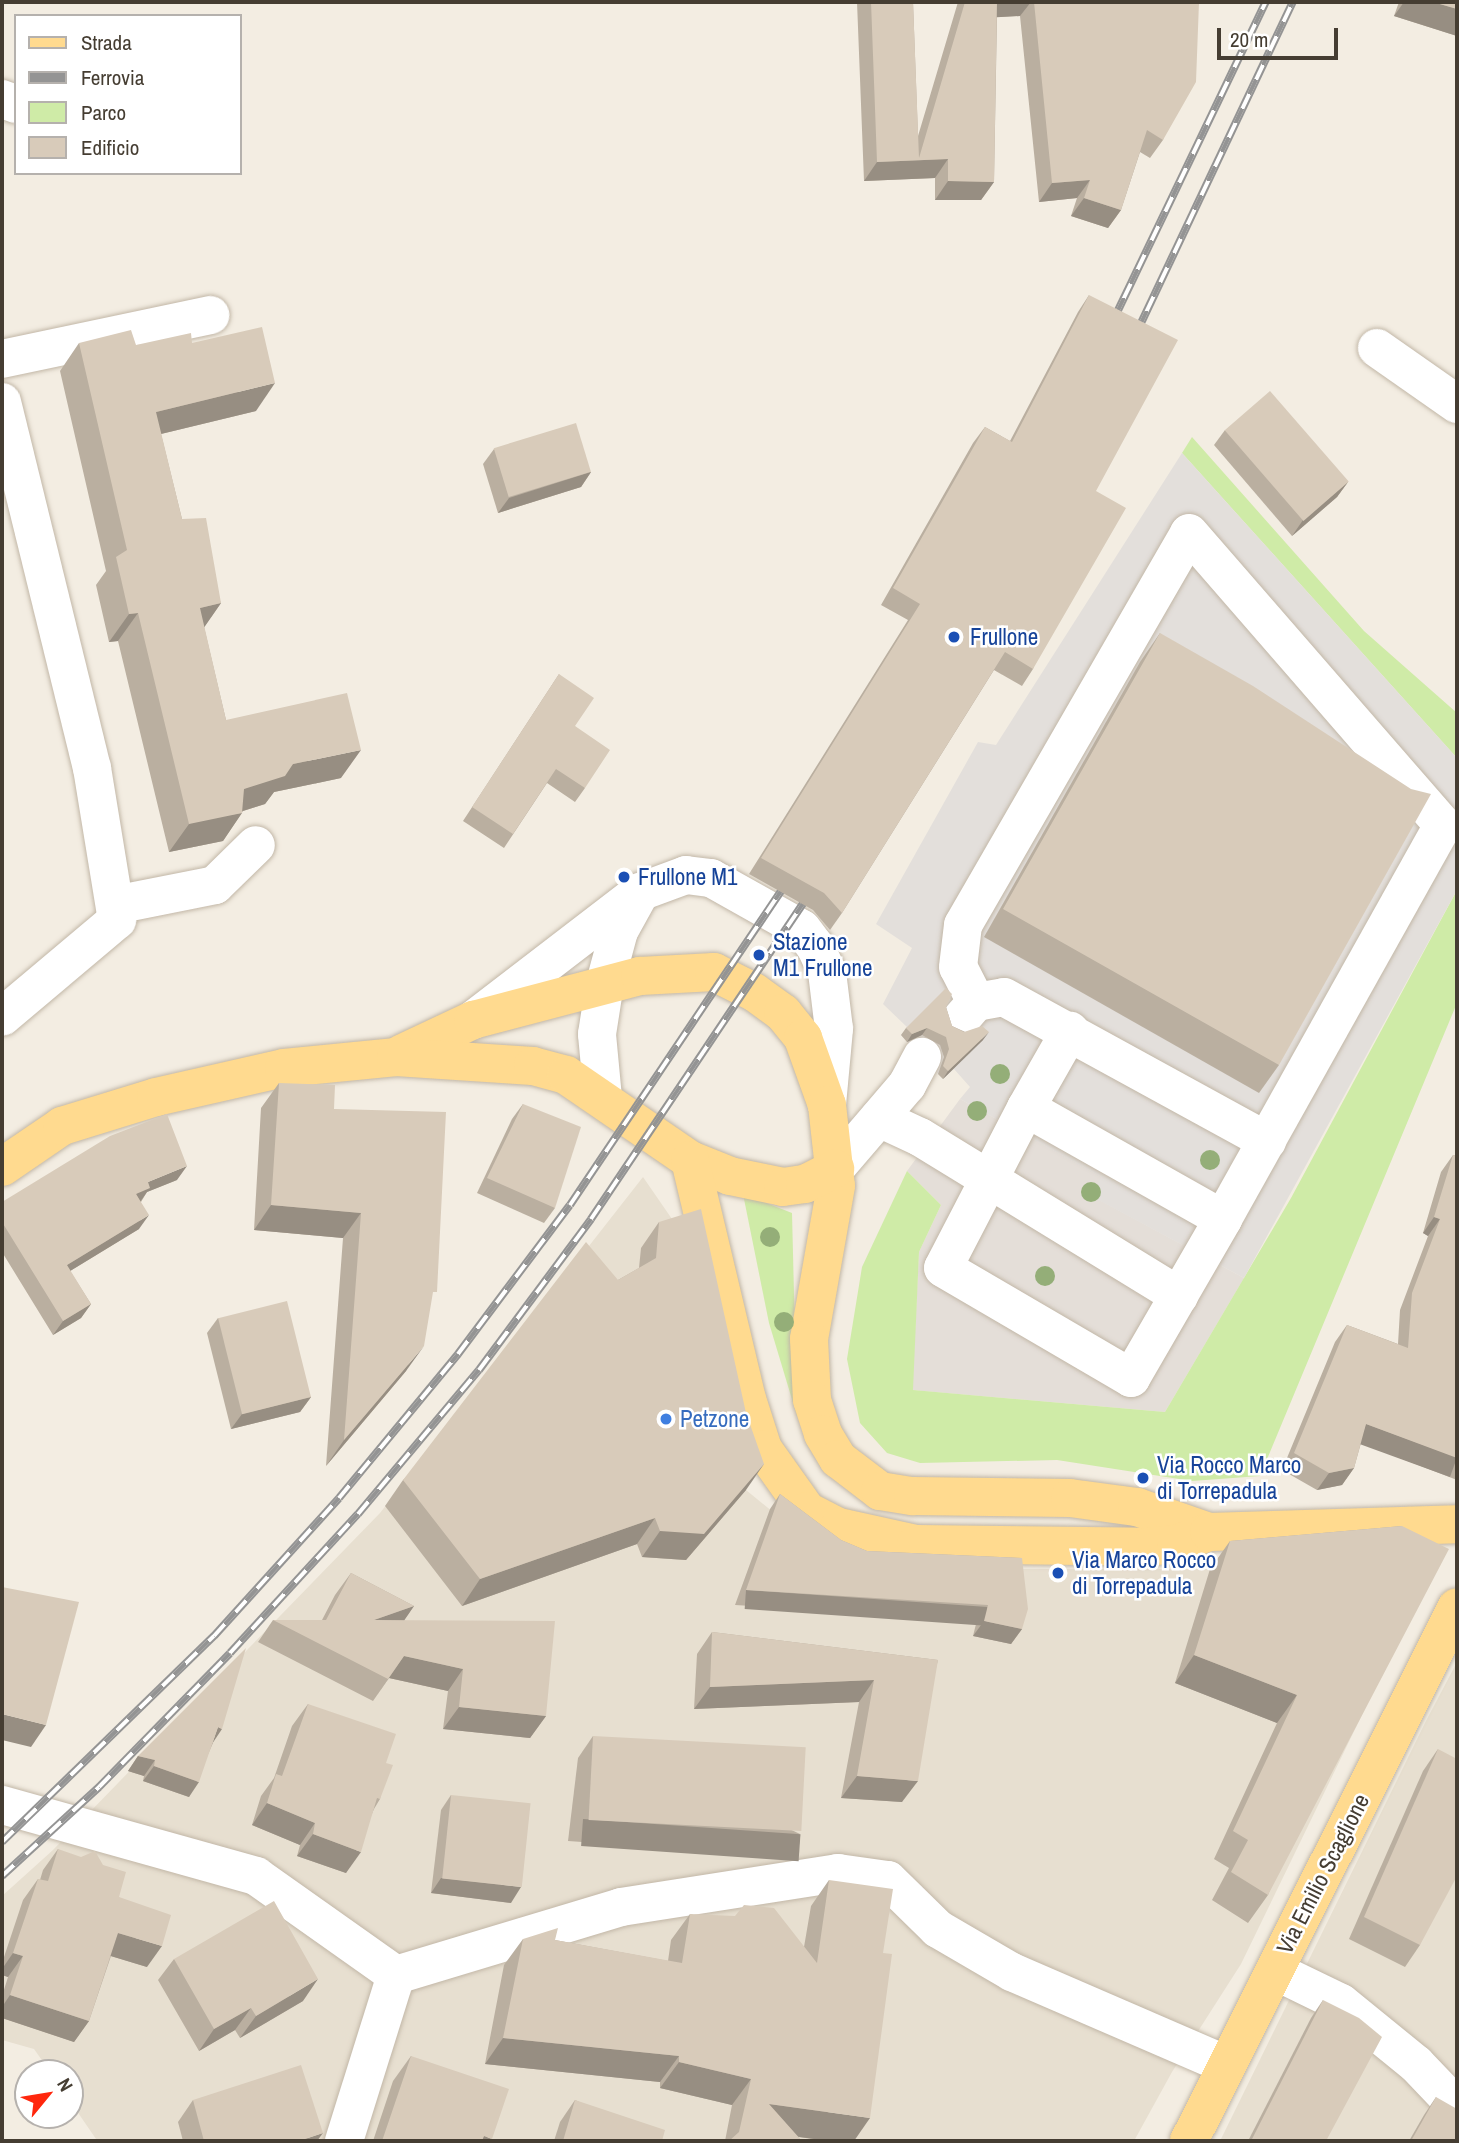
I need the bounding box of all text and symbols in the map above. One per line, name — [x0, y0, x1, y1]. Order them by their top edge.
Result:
legend — [14, 14, 242, 175]
scale bar — [1221, 14, 1342, 58]
text: 20 m — [1230, 25, 1268, 54]
text: Strada — [81, 28, 132, 57]
text: Ferrovia — [81, 63, 144, 92]
text: Parco — [81, 98, 126, 127]
text: Edificio — [81, 133, 139, 162]
place label: Frullone — [970, 623, 1038, 651]
marker: Frullone — [944, 627, 964, 647]
place label: Frullone M1 — [638, 863, 738, 891]
marker: Frullone M1 — [616, 869, 632, 885]
place label: Stazione M1 Frullone — [773, 928, 873, 982]
marker: Stazione M1 Frullone — [751, 947, 767, 963]
place label: Petzone — [680, 1405, 749, 1433]
marker: Petzone — [658, 1411, 674, 1427]
place label: Via Rocco Marco di Torrepadula — [1157, 1451, 1301, 1505]
marker: Via Rocco Marco di Torrepadula — [1135, 1470, 1151, 1486]
place label: Via Marco Rocco di Torrepadula — [1072, 1546, 1216, 1600]
marker: Via Marco Rocco di Torrepadula — [1050, 1565, 1066, 1581]
street label: Via Emilio Scaglione — [1271, 1789, 1375, 1959]
north arrow — [14, 2059, 84, 2129]
text: N — [51, 2073, 80, 2096]

